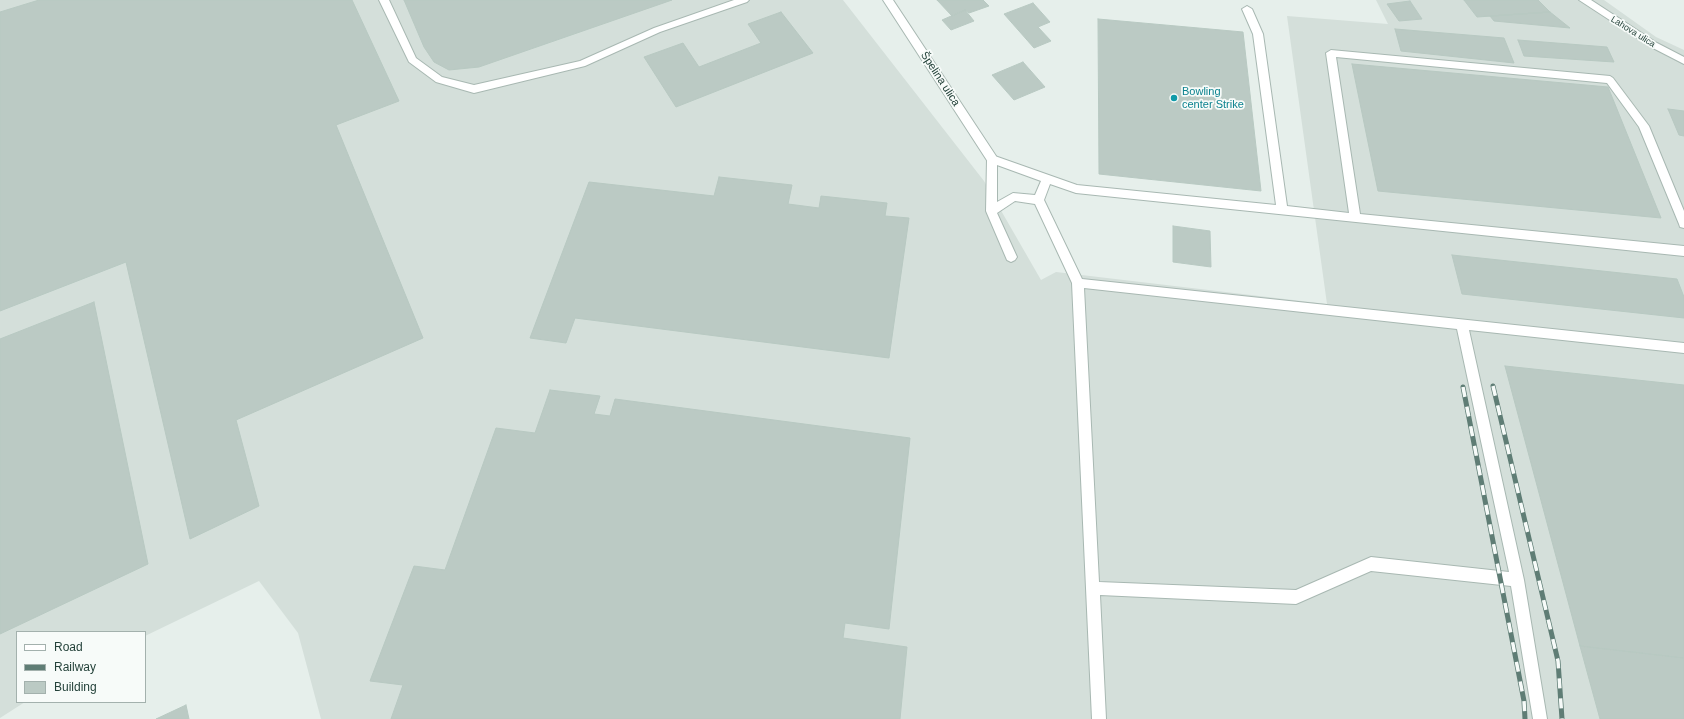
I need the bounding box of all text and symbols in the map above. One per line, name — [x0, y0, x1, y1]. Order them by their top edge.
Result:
street label: Lahova ulica — [1609, 14, 1657, 50]
street label: Špelina ulica — [917, 49, 963, 109]
place label: Bowling center Strike — [1182, 85, 1244, 111]
marker: Bowling center Strike — [1169, 93, 1179, 103]
legend — [16, 631, 146, 703]
text: Road — [54, 640, 83, 654]
text: Railway — [54, 660, 96, 674]
text: Building — [54, 680, 97, 694]

